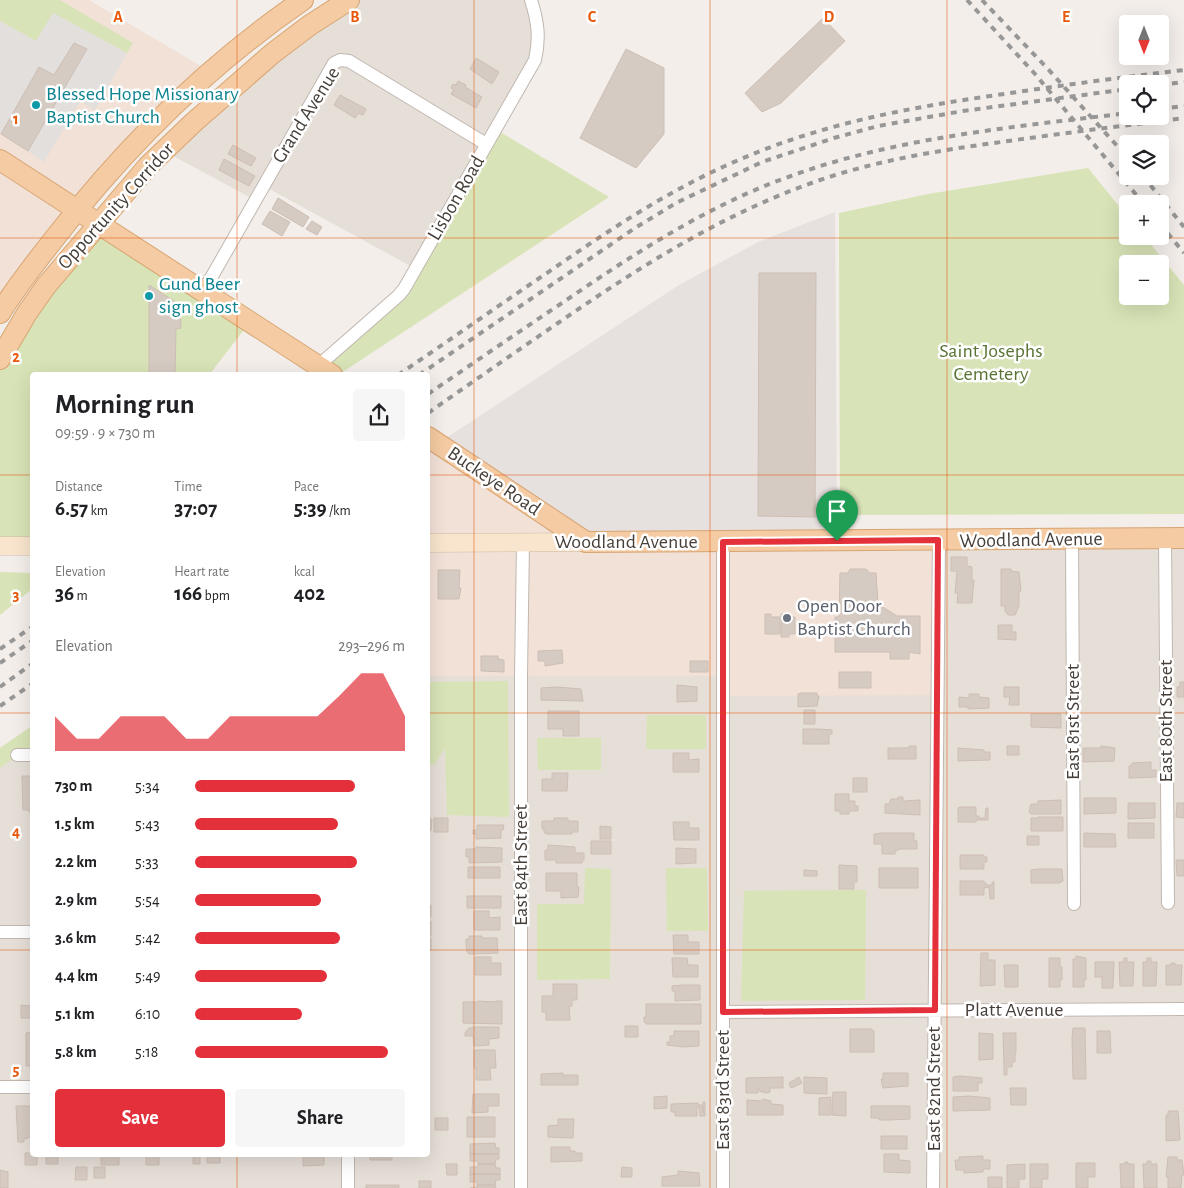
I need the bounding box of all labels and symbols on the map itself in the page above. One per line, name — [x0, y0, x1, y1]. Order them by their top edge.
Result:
text: A — [113, 9, 123, 25]
text: B — [350, 9, 360, 25]
text: C — [588, 9, 597, 25]
text: D — [824, 9, 835, 25]
text: E — [1062, 9, 1070, 25]
north arrow — [1119, 15, 1169, 65]
street label: Grand Avenue — [269, 63, 343, 167]
place label: Blessed Hope Missionary Baptist Church — [46, 84, 239, 127]
marker: Blessed Hope Missionary Baptist Church — [30, 99, 42, 111]
text: 1 — [13, 111, 19, 127]
street label: Opportunity Corridor — [54, 138, 178, 273]
street label: Lisbon Road — [424, 152, 488, 244]
place label: Gund Beer sign ghost — [159, 274, 241, 317]
marker: Gund Beer sign ghost — [143, 290, 155, 302]
park label: Saint Josephs Cemetery — [939, 341, 1043, 384]
text: 2 — [12, 349, 20, 365]
street label: Buckeye Road — [444, 443, 544, 519]
pin — [816, 490, 858, 541]
street label: Woodland Avenue — [959, 529, 1103, 551]
street label: Woodland Avenue — [554, 532, 698, 552]
text: 3 — [13, 587, 20, 603]
place label: Open Door Baptist Church — [797, 596, 911, 639]
marker: Open Door Baptist Church — [781, 612, 793, 624]
street label: East 80th Street — [1156, 659, 1176, 782]
street label: East 81st Street — [1063, 663, 1083, 780]
street label: East 84th Street — [511, 803, 531, 926]
text: 4 — [12, 824, 20, 840]
street label: Platt Avenue — [965, 1000, 1063, 1020]
street label: East 82nd Street — [924, 1026, 944, 1152]
street label: East 83rd Street — [713, 1029, 733, 1150]
text: 5 — [13, 1062, 20, 1078]

